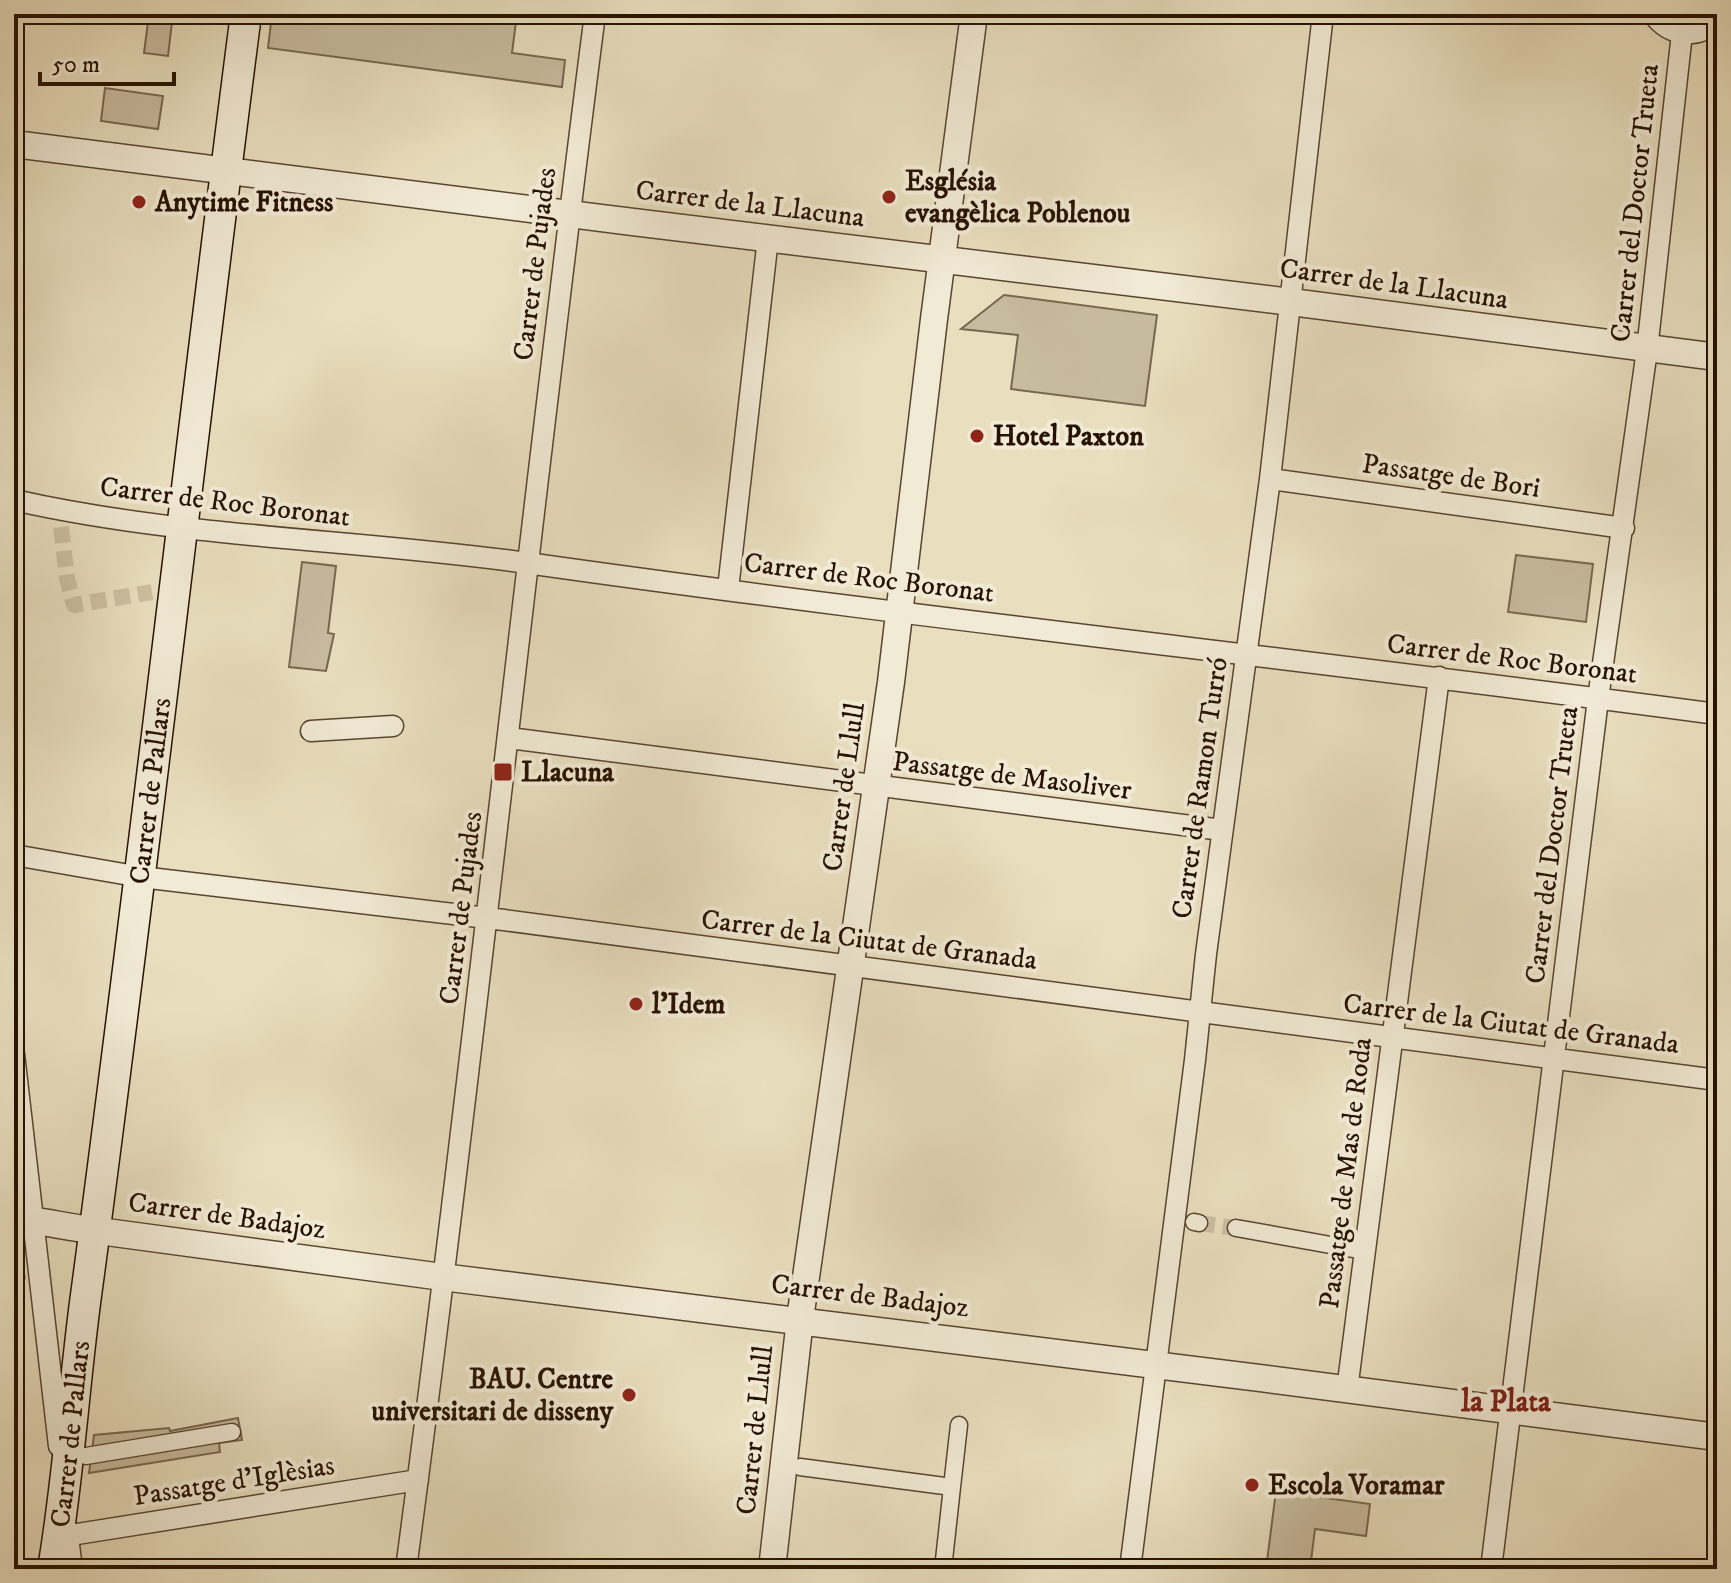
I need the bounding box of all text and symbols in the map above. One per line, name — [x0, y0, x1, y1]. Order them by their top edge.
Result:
scale bar — [40, 36, 174, 86]
text: 50 m — [52, 50, 100, 80]
street label: Carrer del Doctor Trueta — [1603, 62, 1667, 344]
place label: Església evangèlica Poblenou — [905, 164, 1131, 231]
street label: Carrer de Pujades — [506, 165, 564, 363]
street label: Carrer de la Llacuna — [634, 173, 866, 235]
place label: Anytime Fitness — [154, 185, 334, 220]
marker: Església evangèlica Poblenou — [880, 188, 898, 206]
marker: Anytime Fitness — [130, 193, 148, 211]
street label: Carrer de la Llacuna — [1278, 251, 1511, 317]
place label: Hotel Paxton — [993, 419, 1144, 454]
marker: Hotel Paxton — [968, 427, 986, 445]
street label: Passatge de Bori — [1360, 446, 1542, 506]
street label: Carrer de Roc Boronat — [98, 469, 352, 535]
street label: Carrer de Roc Boronat — [742, 545, 996, 611]
street label: Carrer de Roc Boronat — [1385, 626, 1639, 692]
street label: Carrer de Ramon Turró — [1164, 655, 1236, 921]
street label: Carrer de Pallars — [121, 696, 179, 886]
street label: Carrer de Llull — [815, 700, 873, 874]
street label: Carrer del Doctor Trueta — [1518, 704, 1586, 986]
street label: Passatge de Masoliver — [890, 744, 1134, 808]
place label: Llacuna — [521, 755, 615, 790]
marker: Llacuna — [492, 761, 514, 783]
street label: Carrer de Pujades — [432, 809, 490, 1007]
street label: Carrer de la Ciutat de Granada — [699, 902, 1039, 978]
street label: Carrer de la Ciutat de Granada — [1341, 986, 1681, 1062]
place label: l'Idem — [651, 987, 725, 1022]
marker: l'Idem — [627, 995, 645, 1013]
street label: Passatge de Mas de Roda — [1312, 1035, 1380, 1311]
street label: Carrer de Badajoz — [126, 1185, 328, 1247]
street label: Carrer de Badajoz — [769, 1267, 971, 1325]
street label: Carrer de Pallars — [42, 1339, 98, 1530]
street label: Carrer de Llull — [729, 1343, 781, 1516]
place label: BAU. Centre universitari de disseny — [372, 1362, 614, 1429]
district label: la Plata — [1460, 1384, 1552, 1421]
marker: BAU. Centre universitari de disseny — [620, 1386, 638, 1404]
street label: Passatge d'Iglèsias — [131, 1448, 337, 1514]
place label: Escola Voramar — [1268, 1468, 1445, 1503]
marker: Escola Voramar — [1243, 1476, 1261, 1494]

